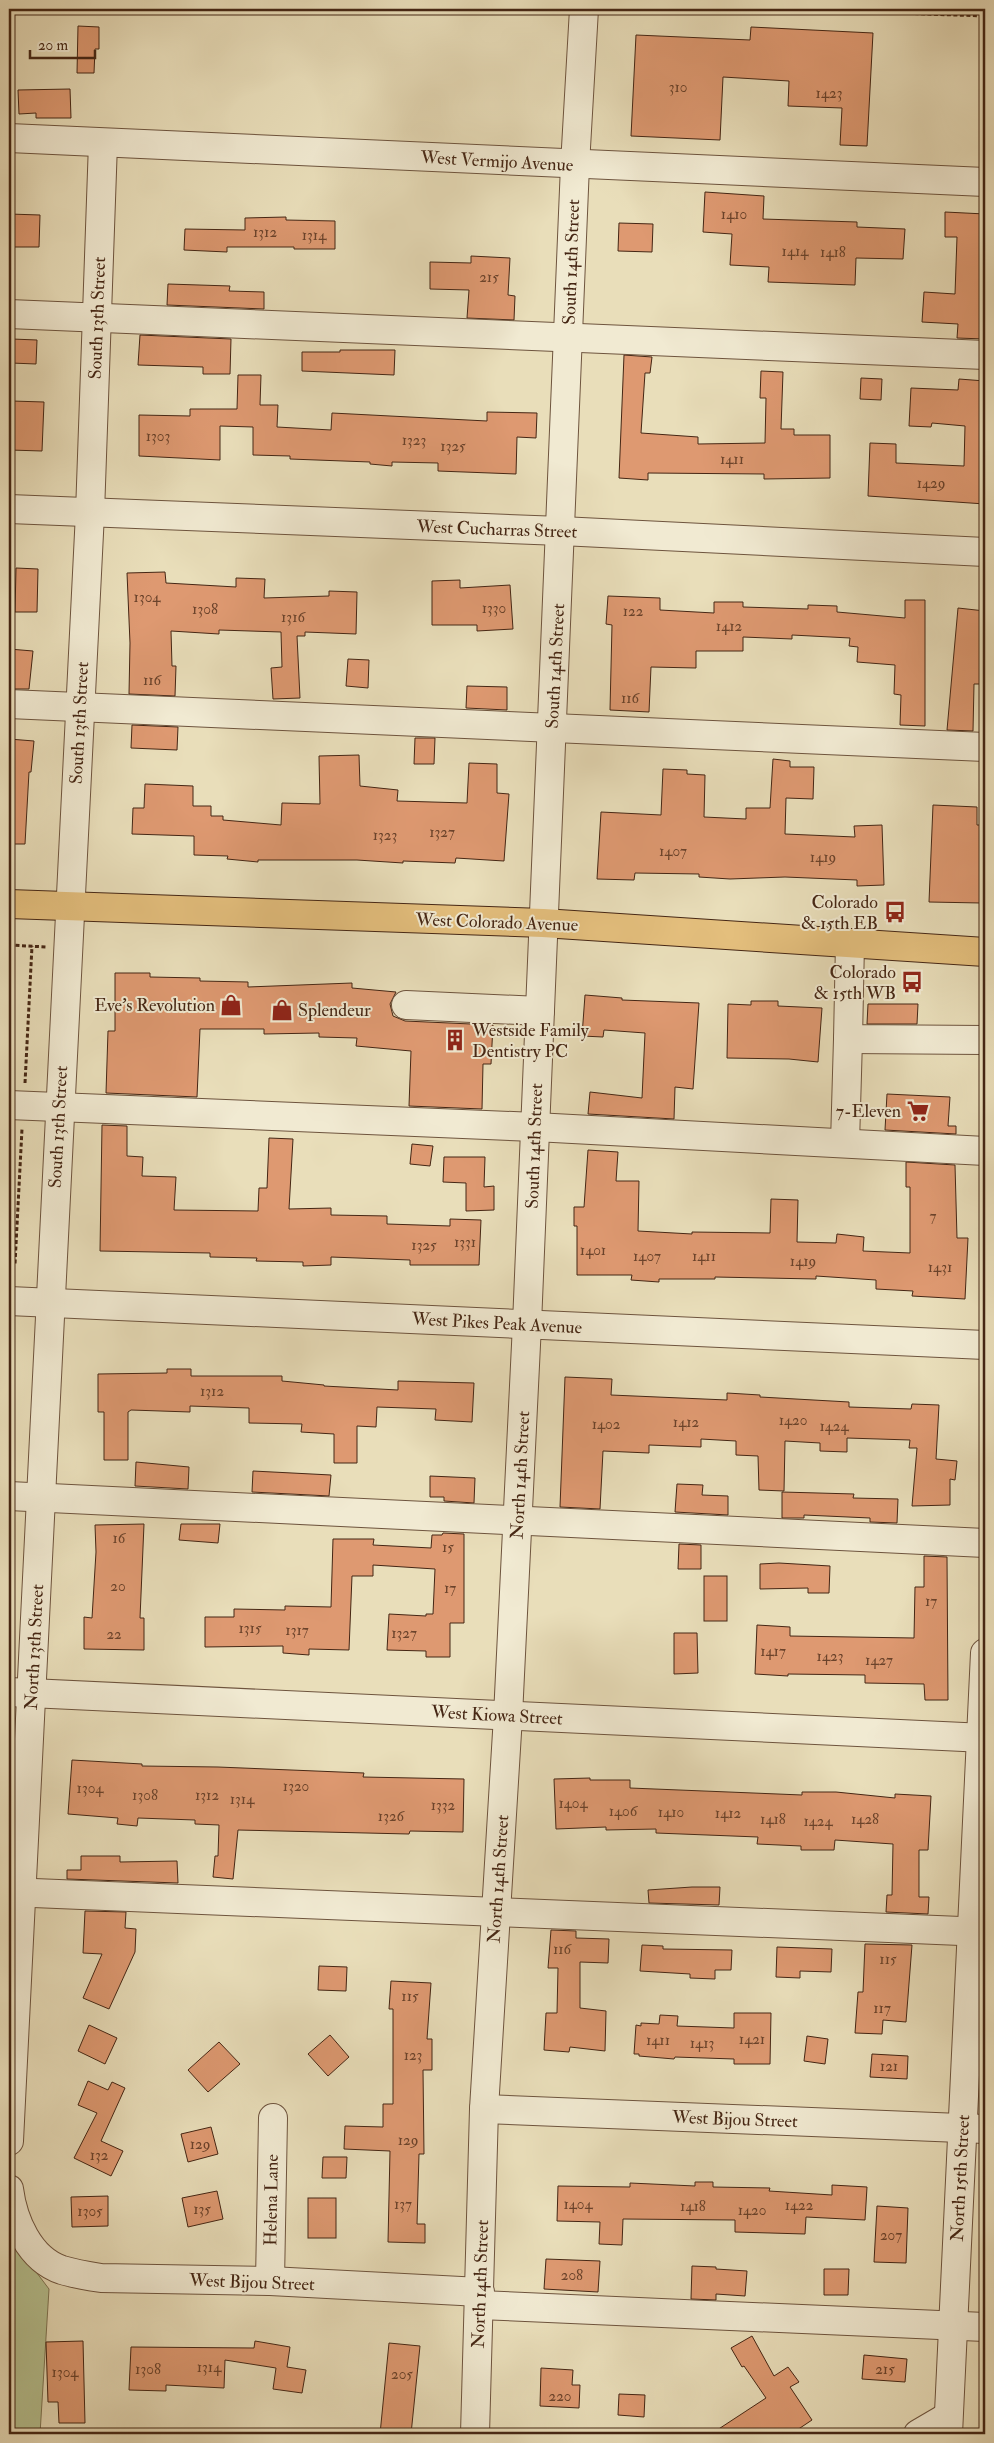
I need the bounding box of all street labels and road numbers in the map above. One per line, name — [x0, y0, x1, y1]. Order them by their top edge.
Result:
street label: West Vermijo Avenue — [419, 146, 574, 177]
street label: South 14th Street — [558, 199, 585, 325]
street label: South 13th Street — [84, 256, 111, 380]
street label: West Cucharras Street — [415, 515, 578, 544]
street label: South 14th Street — [541, 603, 570, 729]
street label: South 13th Street — [65, 661, 94, 785]
street label: West Colorado Avenue — [414, 908, 579, 937]
street label: South 13th Street — [44, 1065, 73, 1189]
street label: South 14th Street — [521, 1083, 548, 1209]
street label: West Pikes Peak Avenue — [410, 1307, 583, 1339]
street label: North 14th Street — [506, 1410, 535, 1540]
street label: North 13th Street — [20, 1583, 49, 1711]
street label: West Kiowa Street — [430, 1701, 563, 1730]
street label: North 14th Street — [483, 1814, 514, 1944]
street label: West Bijou Street — [671, 2106, 798, 2133]
street label: North 15th Street — [946, 2114, 975, 2242]
street label: Helena Lane — [259, 2153, 284, 2246]
street label: North 14th Street — [467, 2219, 494, 2349]
street label: West Bijou Street — [188, 2269, 315, 2296]

